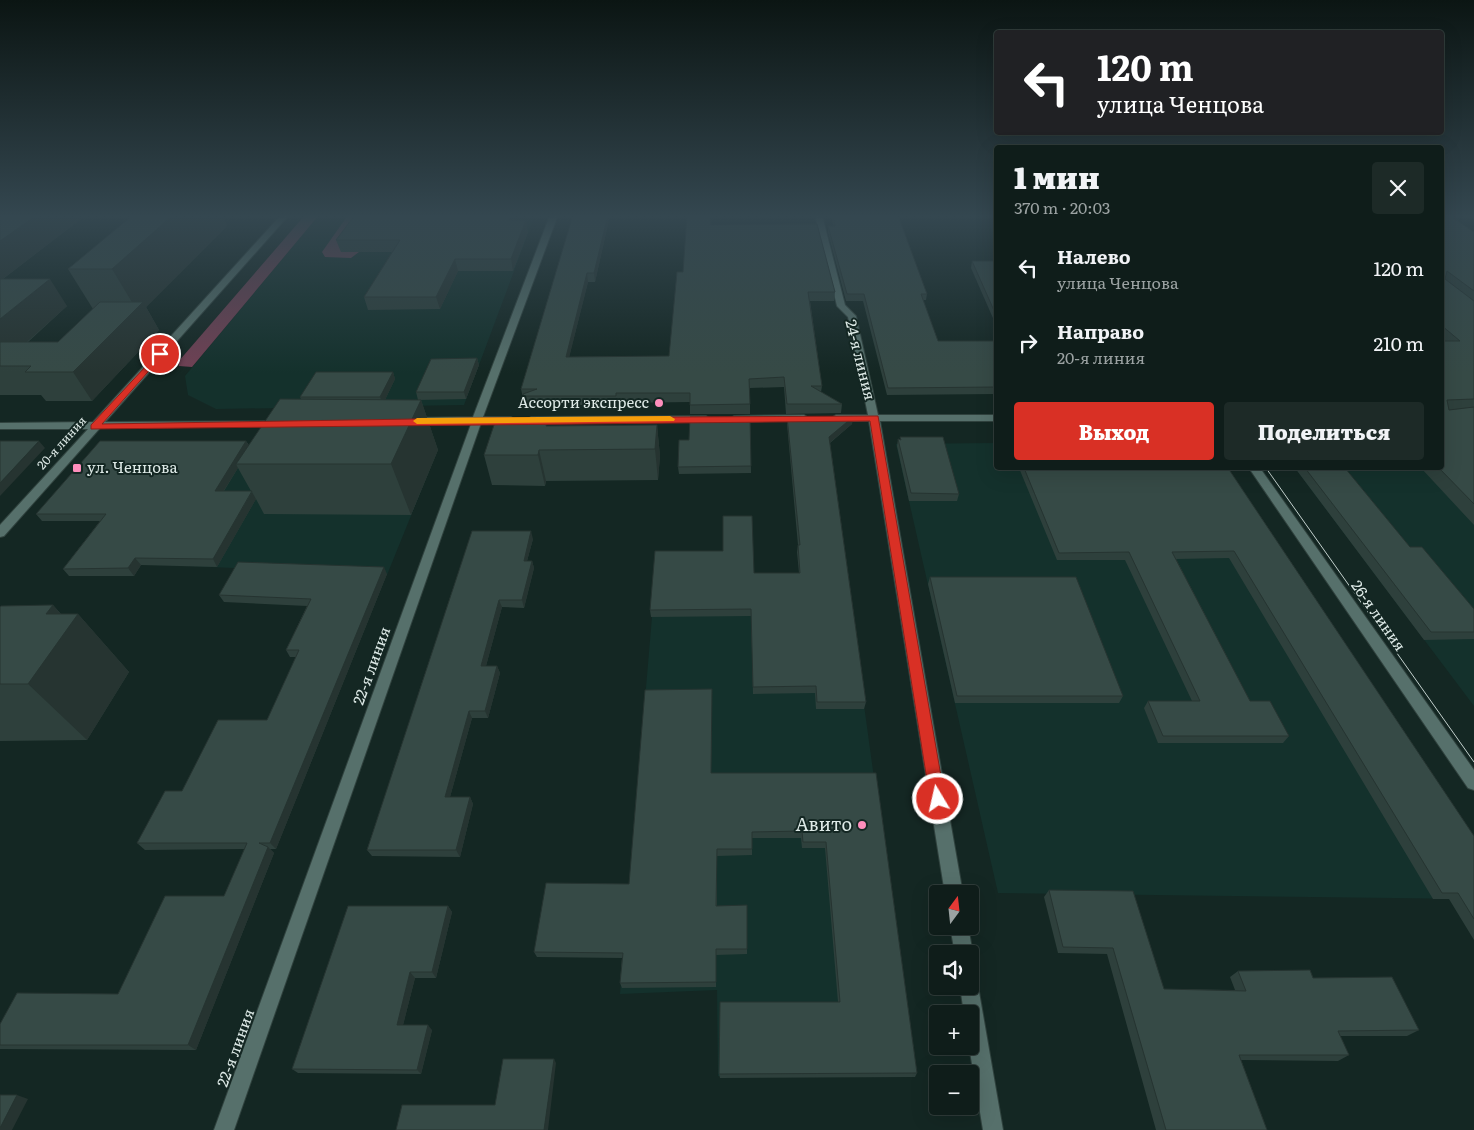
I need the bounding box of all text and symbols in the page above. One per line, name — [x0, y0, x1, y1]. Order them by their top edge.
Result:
text: 120 m — [1097, 40, 1194, 92]
icon: left — [1014, 50, 1079, 115]
text: улица Ченцова — [1097, 87, 1264, 120]
text: 1 мин — [1014, 154, 1100, 198]
button: close — [1372, 162, 1424, 214]
text: 370 m · 20:03 — [1014, 195, 1110, 219]
text: Налево — [1057, 242, 1131, 270]
icon: left — [1014, 254, 1042, 282]
text: 120 m — [1373, 254, 1424, 282]
text: улица Ченцова — [1057, 270, 1179, 294]
street label: 24-я линия — [840, 317, 883, 402]
text: Направо — [1057, 317, 1144, 345]
icon: right — [1014, 329, 1042, 357]
text: 210 m — [1373, 329, 1424, 357]
pin — [139, 333, 181, 375]
icon: arrive — [146, 340, 174, 368]
text: 20-я линия — [1057, 345, 1145, 369]
place label: Ассорти экспресс — [518, 390, 650, 413]
marker: Ассорти экспресс — [653, 397, 665, 409]
button: Выход — [1014, 402, 1214, 460]
button: Поделиться — [1224, 402, 1424, 460]
street label: 20-я линия — [32, 412, 90, 473]
place label: ул. Ченцова — [87, 455, 178, 478]
marker: ул. Ченцова — [71, 462, 83, 474]
street label: 26-я линия — [1346, 575, 1412, 655]
street label: 22-я линия — [346, 623, 395, 708]
position arrow — [911, 772, 963, 824]
place label: Авито — [796, 810, 852, 837]
marker: Авито — [856, 819, 868, 831]
north arrow — [929, 885, 979, 935]
map controls — [929, 885, 979, 1115]
button: sound — [929, 945, 979, 995]
street label: 22-я линия — [210, 1005, 259, 1090]
button: + — [929, 1005, 979, 1055]
button: − — [929, 1065, 979, 1115]

